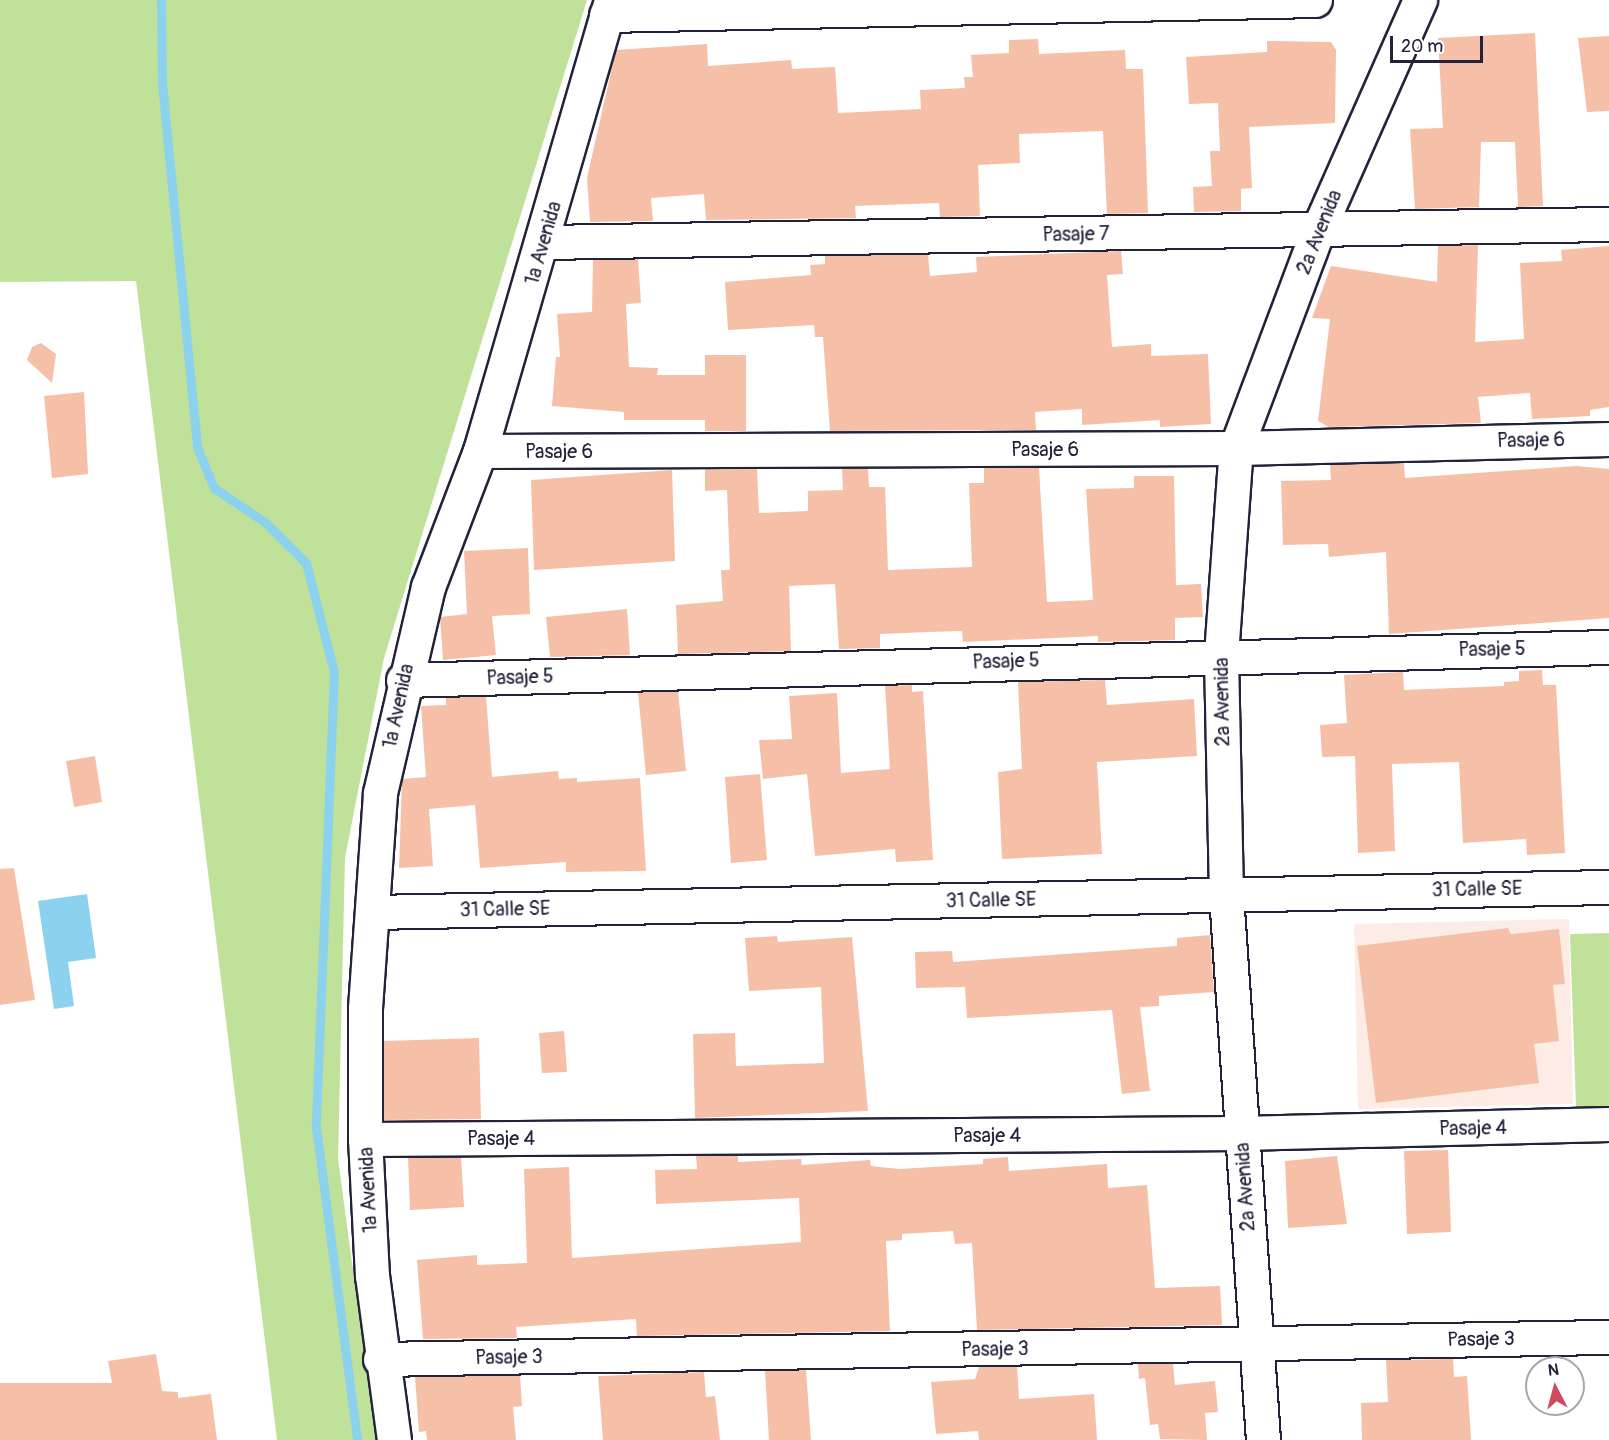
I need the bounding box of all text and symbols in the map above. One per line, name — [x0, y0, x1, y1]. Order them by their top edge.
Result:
scale bar — [1393, 24, 1486, 62]
text: 20 m — [1401, 35, 1443, 58]
street label: 2a Avenida — [1291, 186, 1347, 278]
street label: 1a Avenida — [520, 199, 566, 287]
street label: Pasaje 7 — [1042, 221, 1110, 247]
street label: Pasaje 6 — [1497, 427, 1565, 453]
street label: Pasaje 6 — [1011, 437, 1079, 461]
street label: Pasaje 6 — [525, 439, 593, 463]
street label: Pasaje 5 — [1458, 636, 1526, 662]
street label: Pasaje 5 — [972, 648, 1040, 674]
street label: 2a Avenida — [1209, 657, 1235, 747]
street label: 1a Avenida — [377, 662, 419, 750]
street label: Pasaje 5 — [486, 664, 554, 690]
street label: 31 Calle SE — [1431, 876, 1523, 902]
street label: 31 Calle SE — [945, 887, 1037, 913]
street label: 31 Calle SE — [459, 896, 551, 922]
street label: Pasaje 4 — [1439, 1115, 1507, 1141]
street label: Pasaje 4 — [953, 1123, 1021, 1147]
street label: Pasaje 4 — [467, 1126, 535, 1150]
street label: 2a Avenida — [1230, 1142, 1260, 1232]
street label: 1a Avenida — [354, 1147, 382, 1233]
street label: Pasaje 3 — [1447, 1326, 1515, 1352]
street label: Pasaje 3 — [961, 1336, 1029, 1362]
street label: Pasaje 3 — [475, 1344, 543, 1370]
north arrow — [1525, 1356, 1585, 1416]
text: N — [1547, 1360, 1560, 1381]

